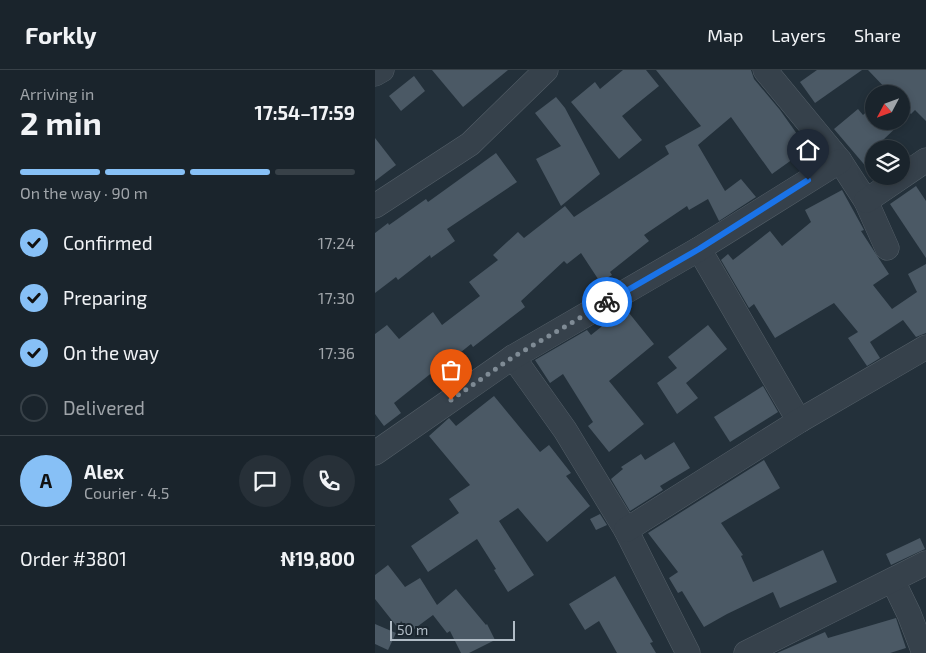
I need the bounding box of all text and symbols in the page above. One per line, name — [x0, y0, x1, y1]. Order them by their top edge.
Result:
text: Forkly — [25, 20, 97, 49]
text: Map — [707, 24, 743, 46]
text: Layers — [771, 24, 826, 46]
text: Share — [854, 24, 901, 46]
text: Arriving in — [20, 84, 94, 103]
north arrow — [865, 85, 910, 130]
map controls — [865, 85, 910, 185]
text: 17:54–17:59 — [254, 101, 355, 124]
text: 2 min — [20, 103, 102, 141]
pin — [787, 129, 829, 180]
icon: home — [794, 136, 822, 164]
button: layers — [865, 140, 910, 185]
text: On the way · 90 m — [20, 183, 148, 202]
icon: check — [20, 229, 48, 257]
text: Confirmed — [63, 231, 153, 254]
text: 17:24 — [318, 233, 355, 252]
courier — [582, 277, 632, 327]
icon: check — [20, 284, 48, 312]
text: Preparing — [63, 286, 147, 309]
text: 17:30 — [318, 288, 355, 307]
icon: bike — [593, 288, 621, 316]
icon: check — [20, 339, 48, 367]
text: On the way — [63, 341, 159, 364]
text: 17:36 — [319, 343, 355, 362]
pin — [430, 349, 472, 400]
icon: bag — [437, 356, 465, 384]
text: Delivered — [63, 396, 145, 419]
button: chat — [239, 455, 291, 507]
button: phone — [303, 455, 355, 507]
text: Alex — [84, 460, 124, 483]
text: A — [40, 469, 52, 492]
text: Courier · 4.5 — [84, 483, 169, 502]
text: Order #3801 — [20, 547, 127, 570]
text: ₦19,800 — [280, 547, 355, 570]
scale bar — [390, 618, 515, 641]
text: 50 m — [397, 621, 428, 638]

